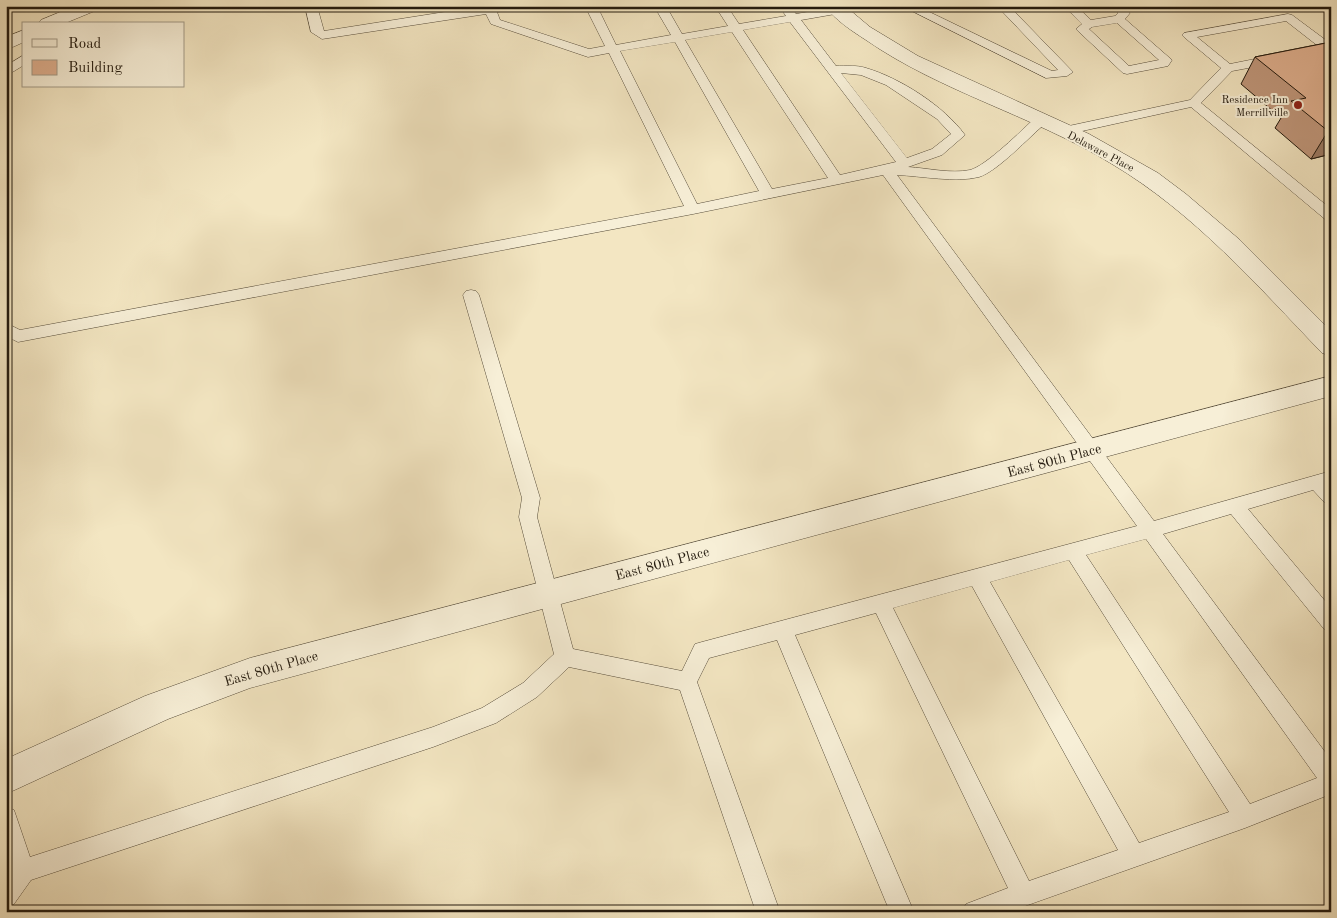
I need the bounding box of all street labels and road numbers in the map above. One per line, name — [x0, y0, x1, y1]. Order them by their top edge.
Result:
street label: Delaware Place — [1065, 130, 1135, 175]
street label: East 80th Place — [1006, 442, 1103, 480]
street label: East 80th Place — [614, 545, 711, 583]
street label: East 80th Place — [223, 649, 320, 689]

